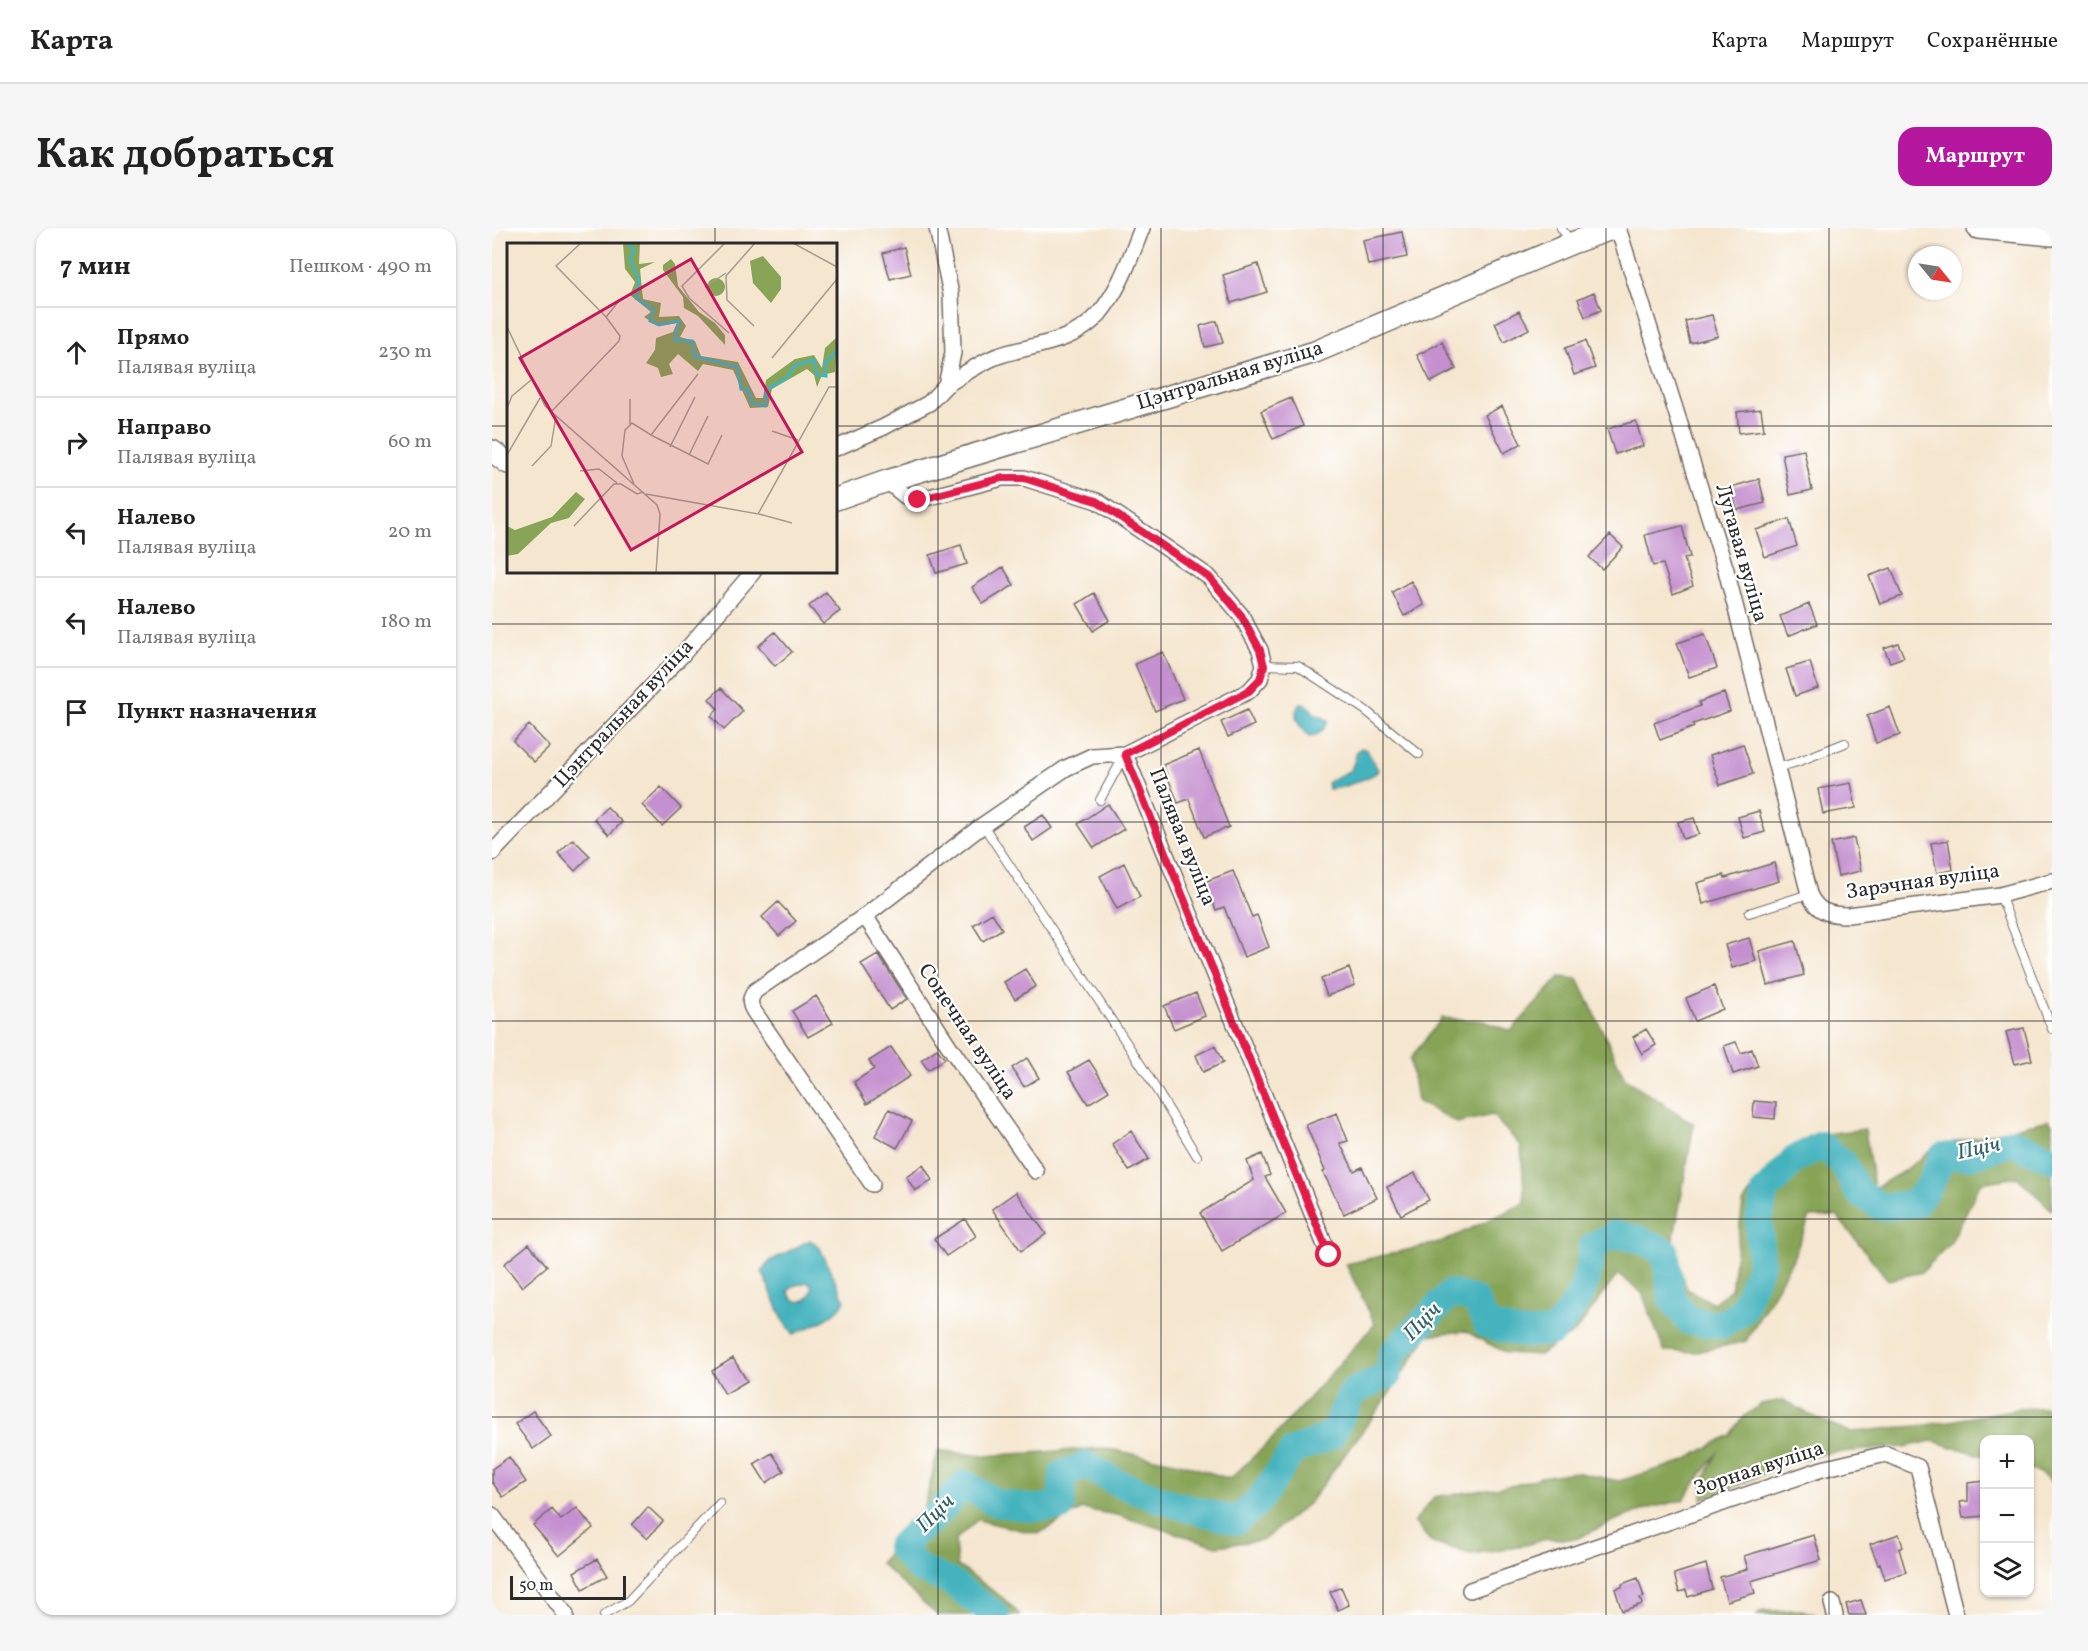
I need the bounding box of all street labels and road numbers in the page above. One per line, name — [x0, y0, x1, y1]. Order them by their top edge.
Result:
street label: Цэнтральная вуліца — [1133, 334, 1327, 418]
street label: Лугавая вуліца — [1707, 480, 1775, 626]
street label: Цэнтральная вуліца — [547, 633, 701, 795]
street label: Палявая вуліца — [1141, 764, 1223, 910]
street label: Зарэчная вуліца — [1844, 857, 2002, 907]
street label: Сонечная вуліца — [910, 958, 1024, 1106]
street label: Зорная вуліца — [1690, 1434, 1828, 1504]

